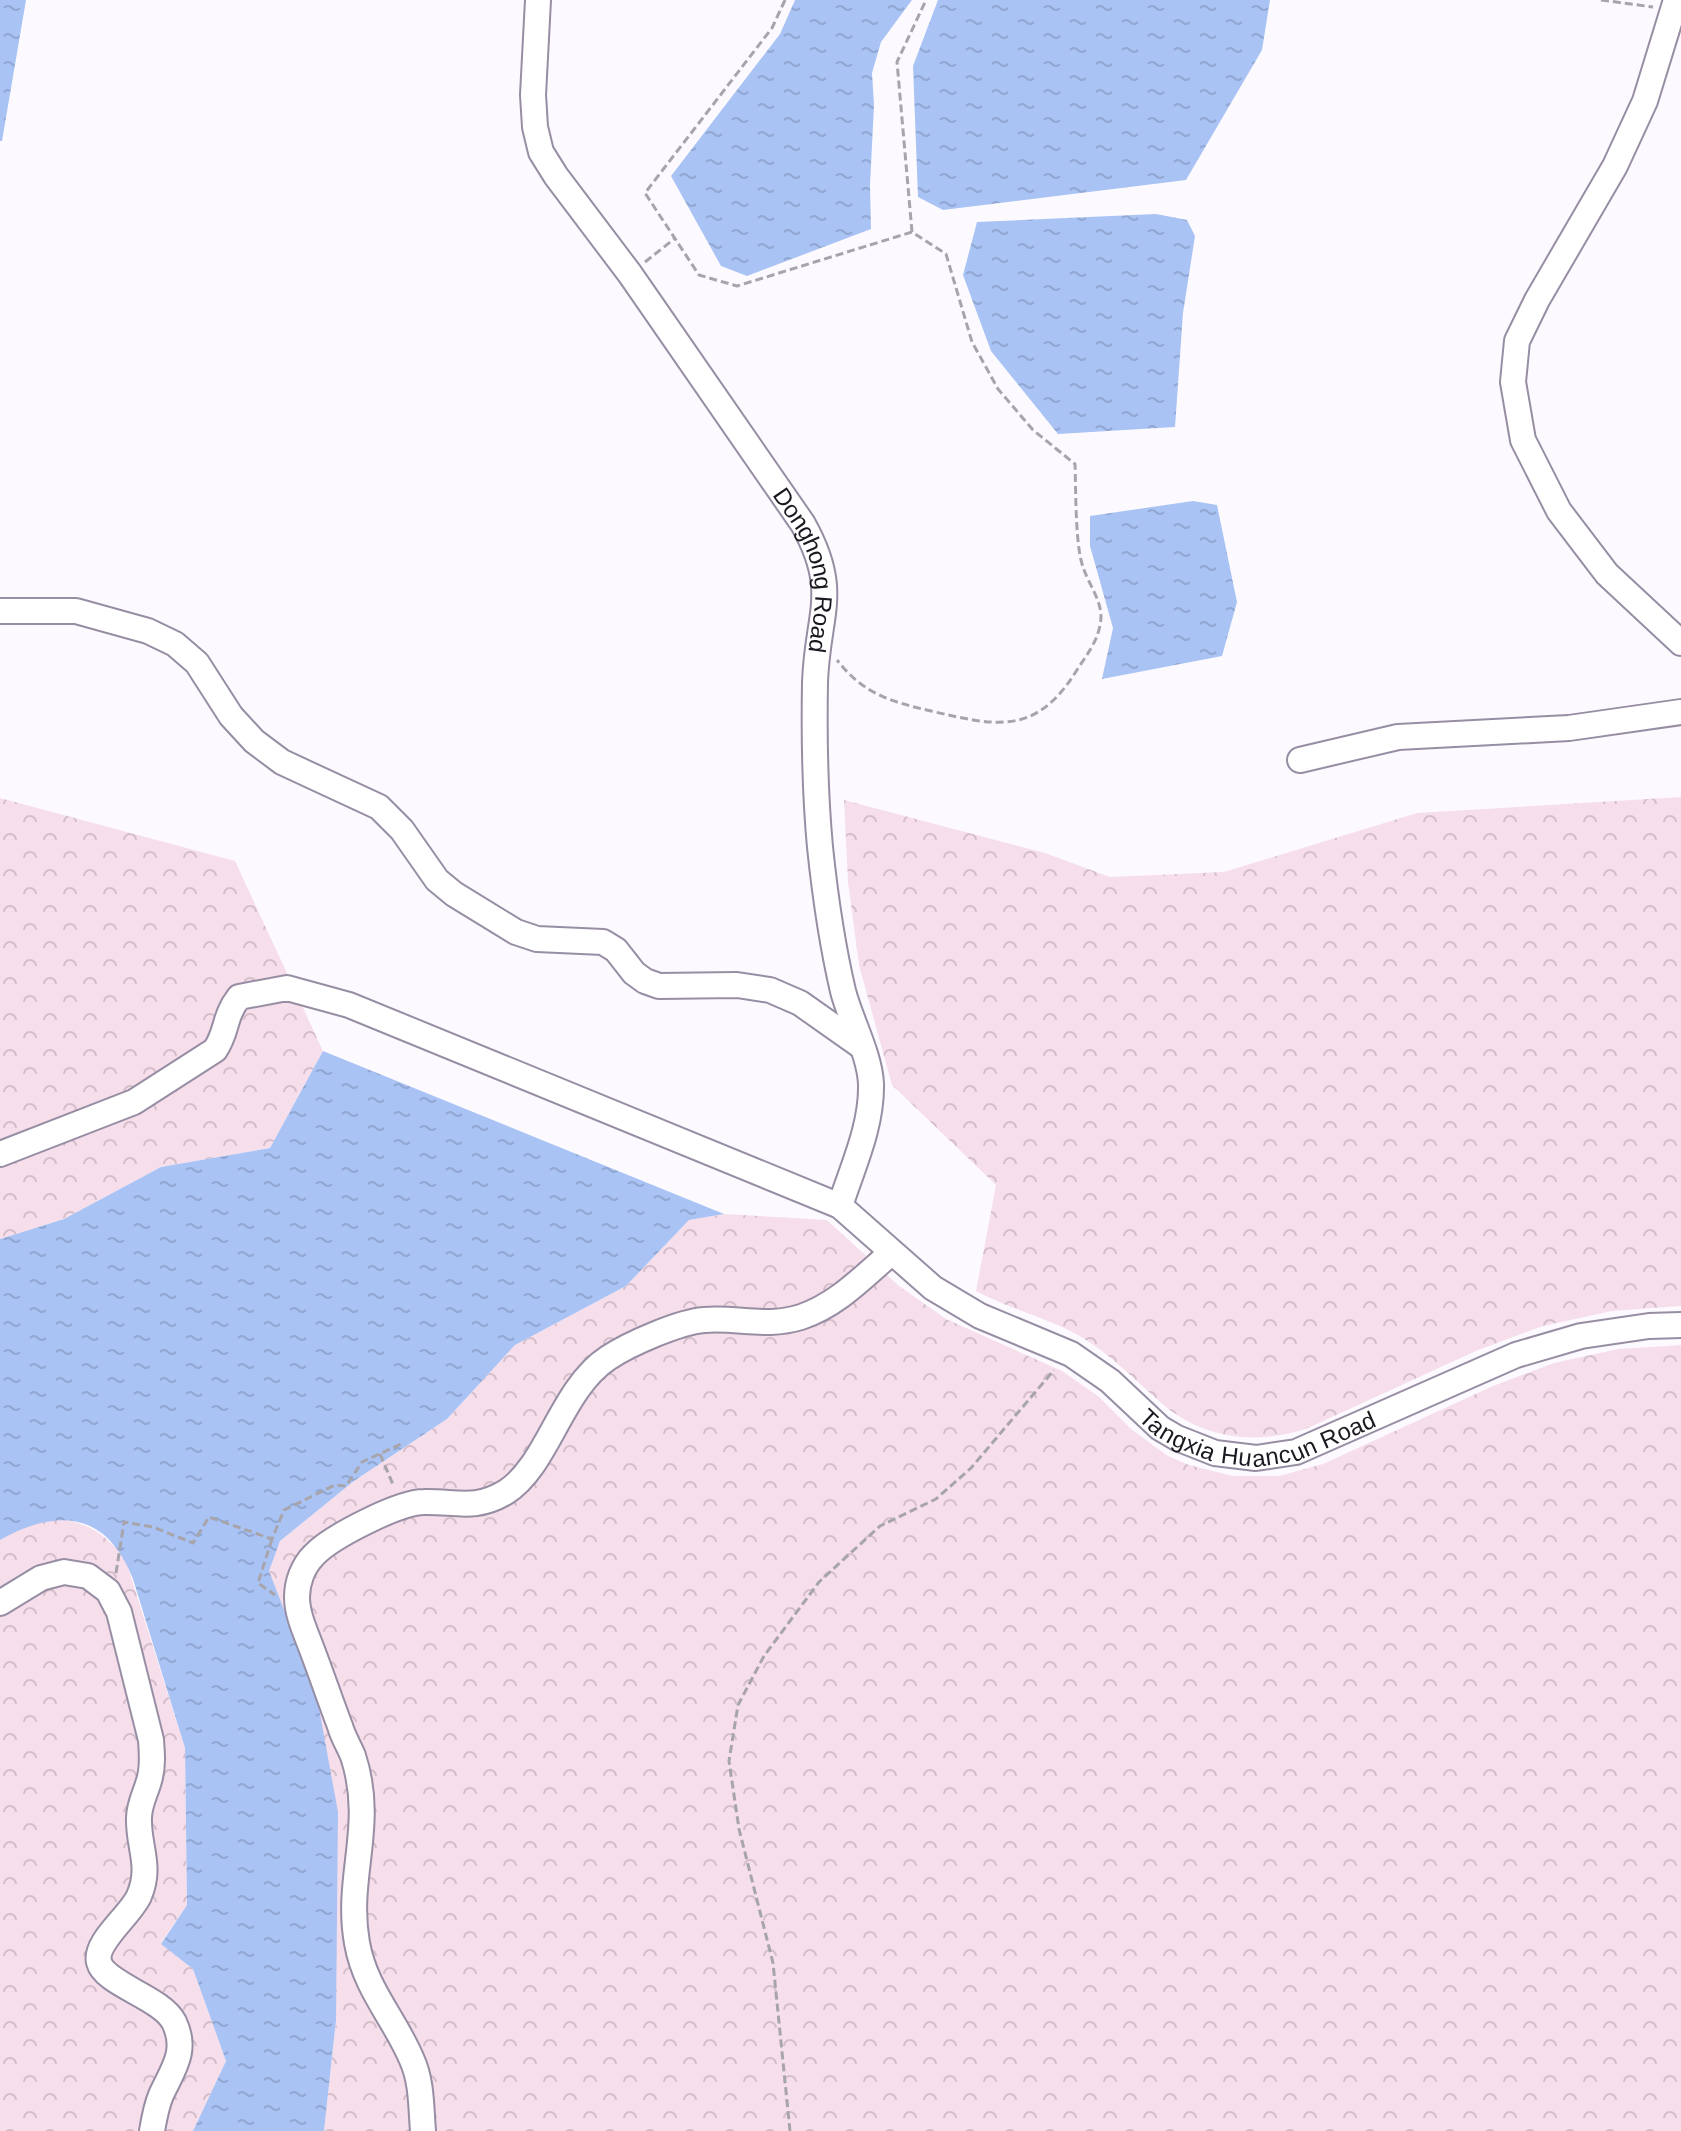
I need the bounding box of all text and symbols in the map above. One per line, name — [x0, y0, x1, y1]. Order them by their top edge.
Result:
street label: Donghong Road — [768, 482, 838, 655]
street label: Tangxia Huancun Road — [1135, 1390, 1385, 1428]
text: Tangxia Huancun Road — [1134, 1403, 1379, 1472]

